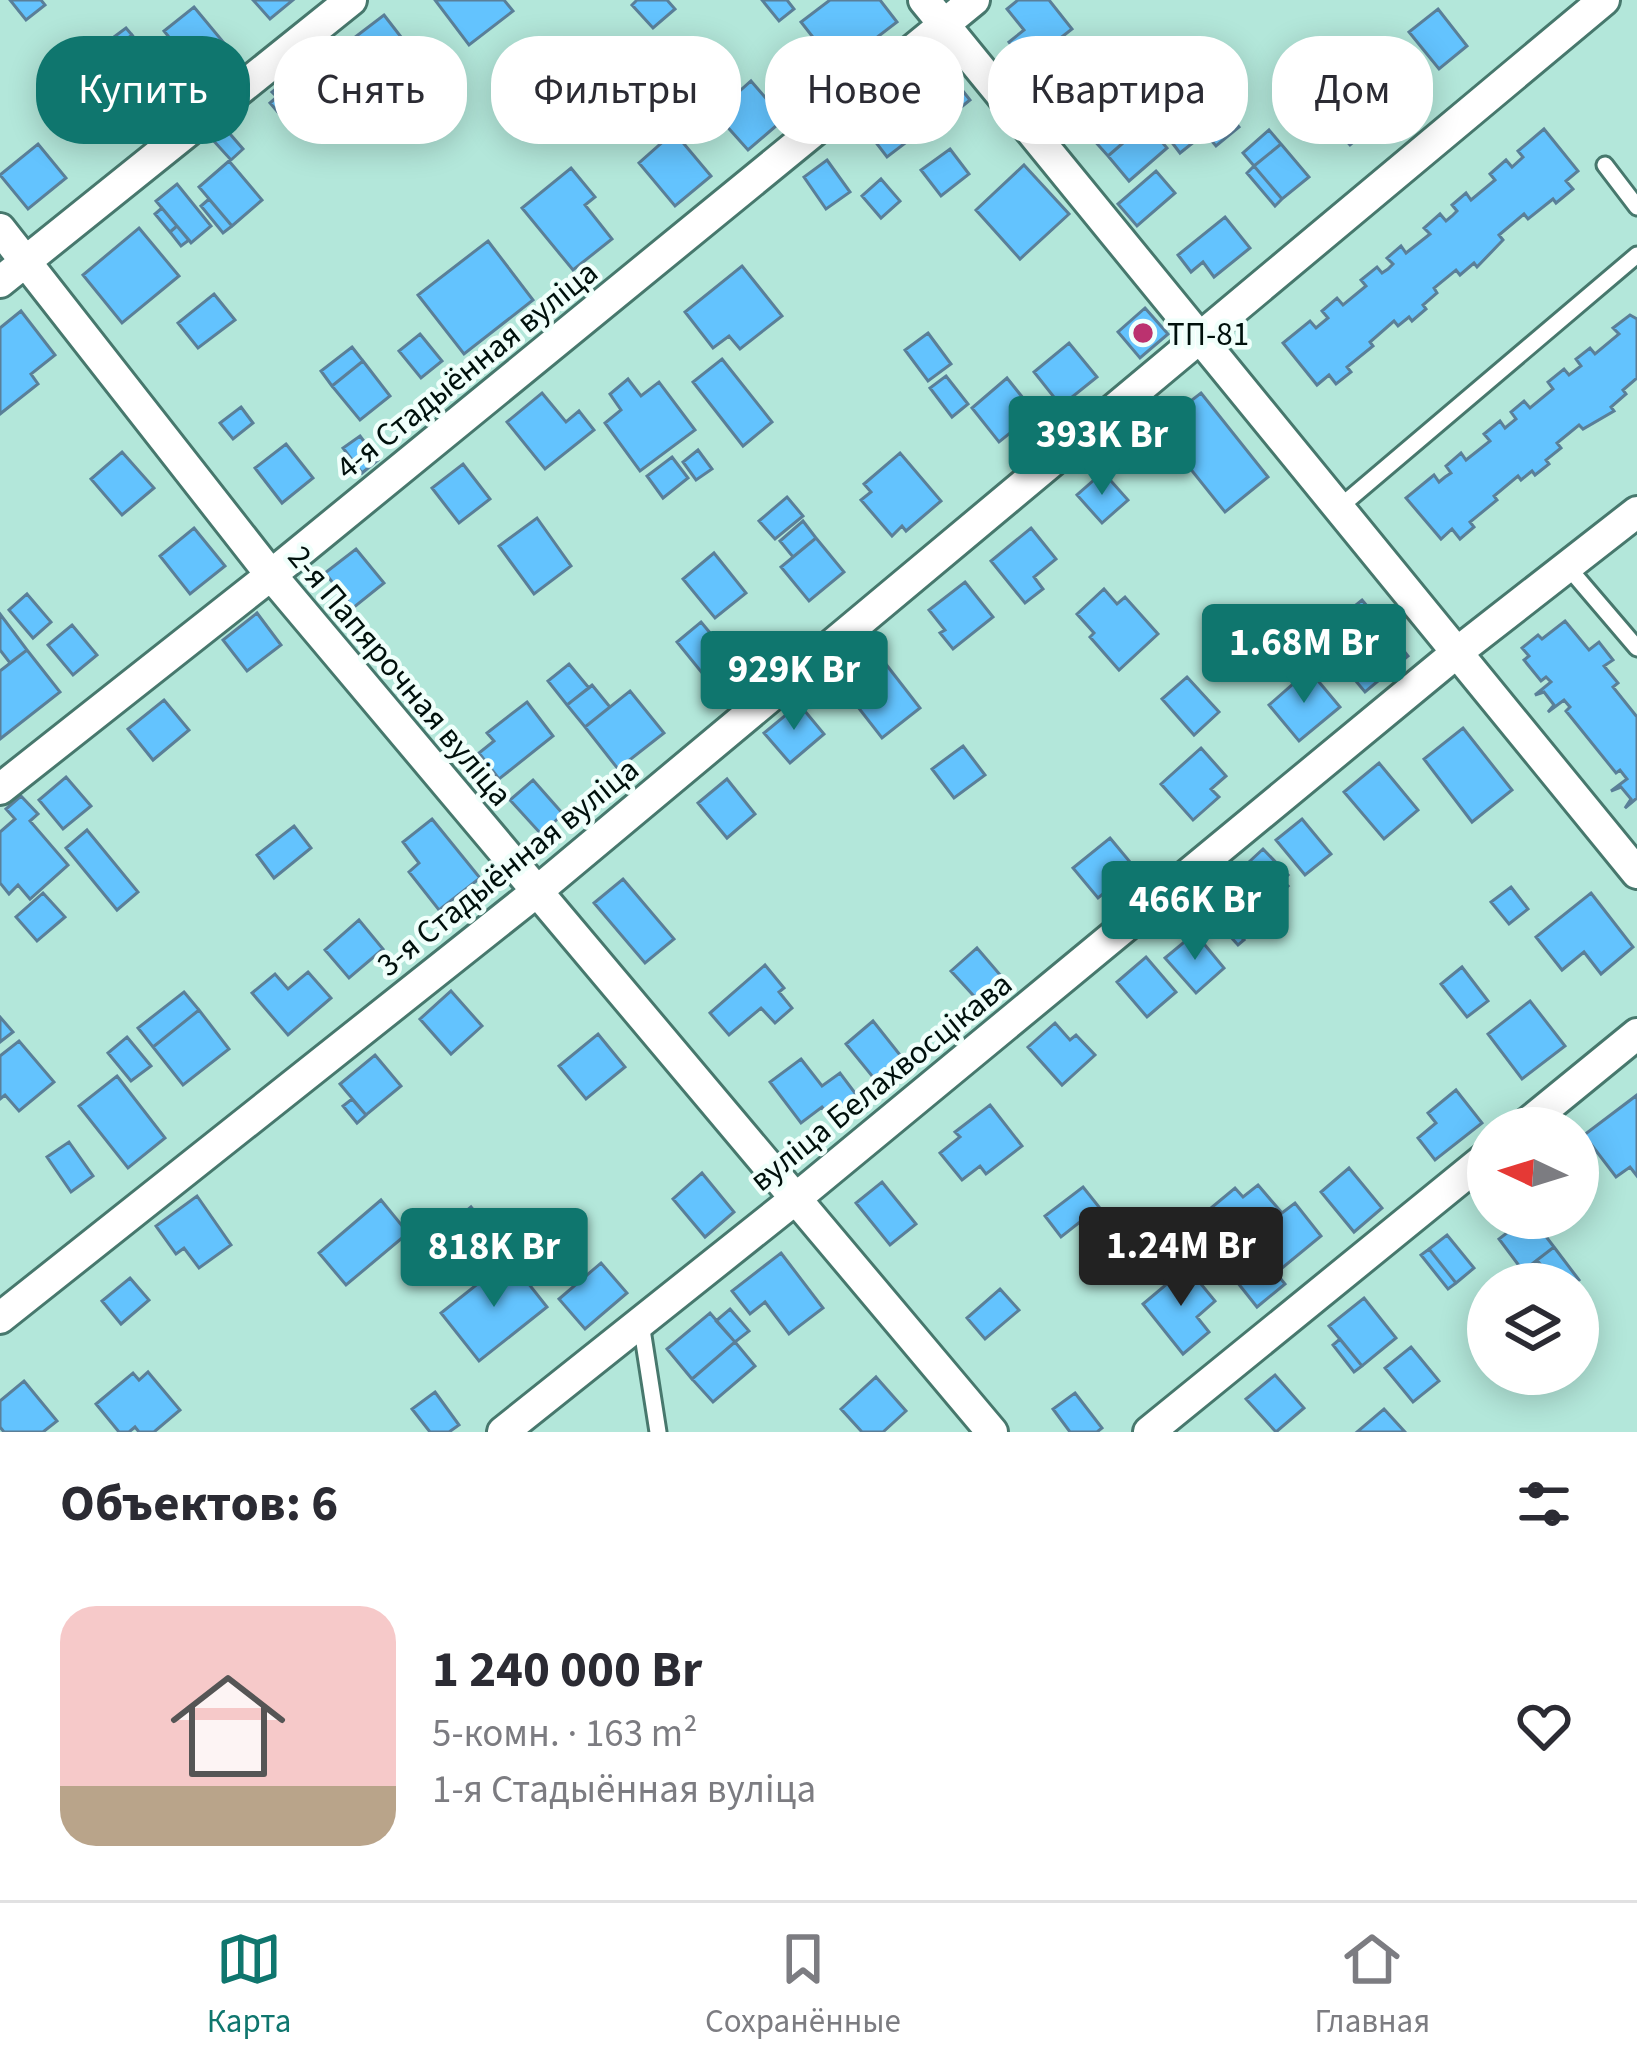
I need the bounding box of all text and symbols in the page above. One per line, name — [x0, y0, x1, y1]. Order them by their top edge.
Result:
chip: Купить — [36, 36, 250, 144]
chip: Снять — [274, 36, 467, 144]
chip: Фильтры — [491, 36, 741, 144]
chip: Новое — [765, 36, 964, 144]
chip: Квартира — [988, 36, 1248, 144]
chip: Дом — [1272, 36, 1433, 144]
street label: 4-я Стадыённая вуліца — [326, 250, 608, 491]
place label: ТП-81 — [1167, 311, 1249, 358]
marker: ТП-81 — [1130, 320, 1156, 346]
pin: 393K Br — [991, 396, 1213, 498]
text: 393K Br — [1036, 407, 1168, 463]
street label: 2-я Папярочная вуліца — [277, 535, 523, 817]
pin: 1.68M Br — [1180, 604, 1428, 706]
text: 1.68M Br — [1229, 615, 1379, 671]
pin: 929K Br — [683, 631, 905, 733]
text: 929K Br — [728, 642, 860, 698]
street label: 3-я Стадыённая вуліца — [367, 747, 649, 988]
pin: 466K Br — [1084, 861, 1306, 963]
text: 466K Br — [1129, 872, 1261, 928]
street label: вуліца Белахвосцікава — [740, 961, 1022, 1203]
north arrow — [1467, 1107, 1599, 1239]
map controls — [1467, 1107, 1599, 1395]
pin: 1.24M Br — [1057, 1207, 1305, 1309]
pin: 818K Br — [383, 1208, 605, 1310]
text: 1.24M Br — [1106, 1218, 1256, 1274]
text: 818K Br — [428, 1219, 560, 1275]
button: layers — [1467, 1263, 1599, 1395]
text: Объектов: 6 — [60, 1468, 338, 1540]
icon: filters — [1511, 1471, 1577, 1537]
text: 1 240 000 Br — [432, 1634, 702, 1706]
icon: home — [156, 1654, 300, 1798]
icon: heart — [1511, 1693, 1577, 1759]
text: 5-комн. · 163 m² — [432, 1706, 698, 1762]
text: 1-я Стадыённая вуліца — [432, 1762, 816, 1818]
tab: Карта — [207, 1926, 291, 2045]
tab: Сохранённые — [705, 1926, 901, 2045]
tab: Главная — [1314, 1926, 1430, 2045]

